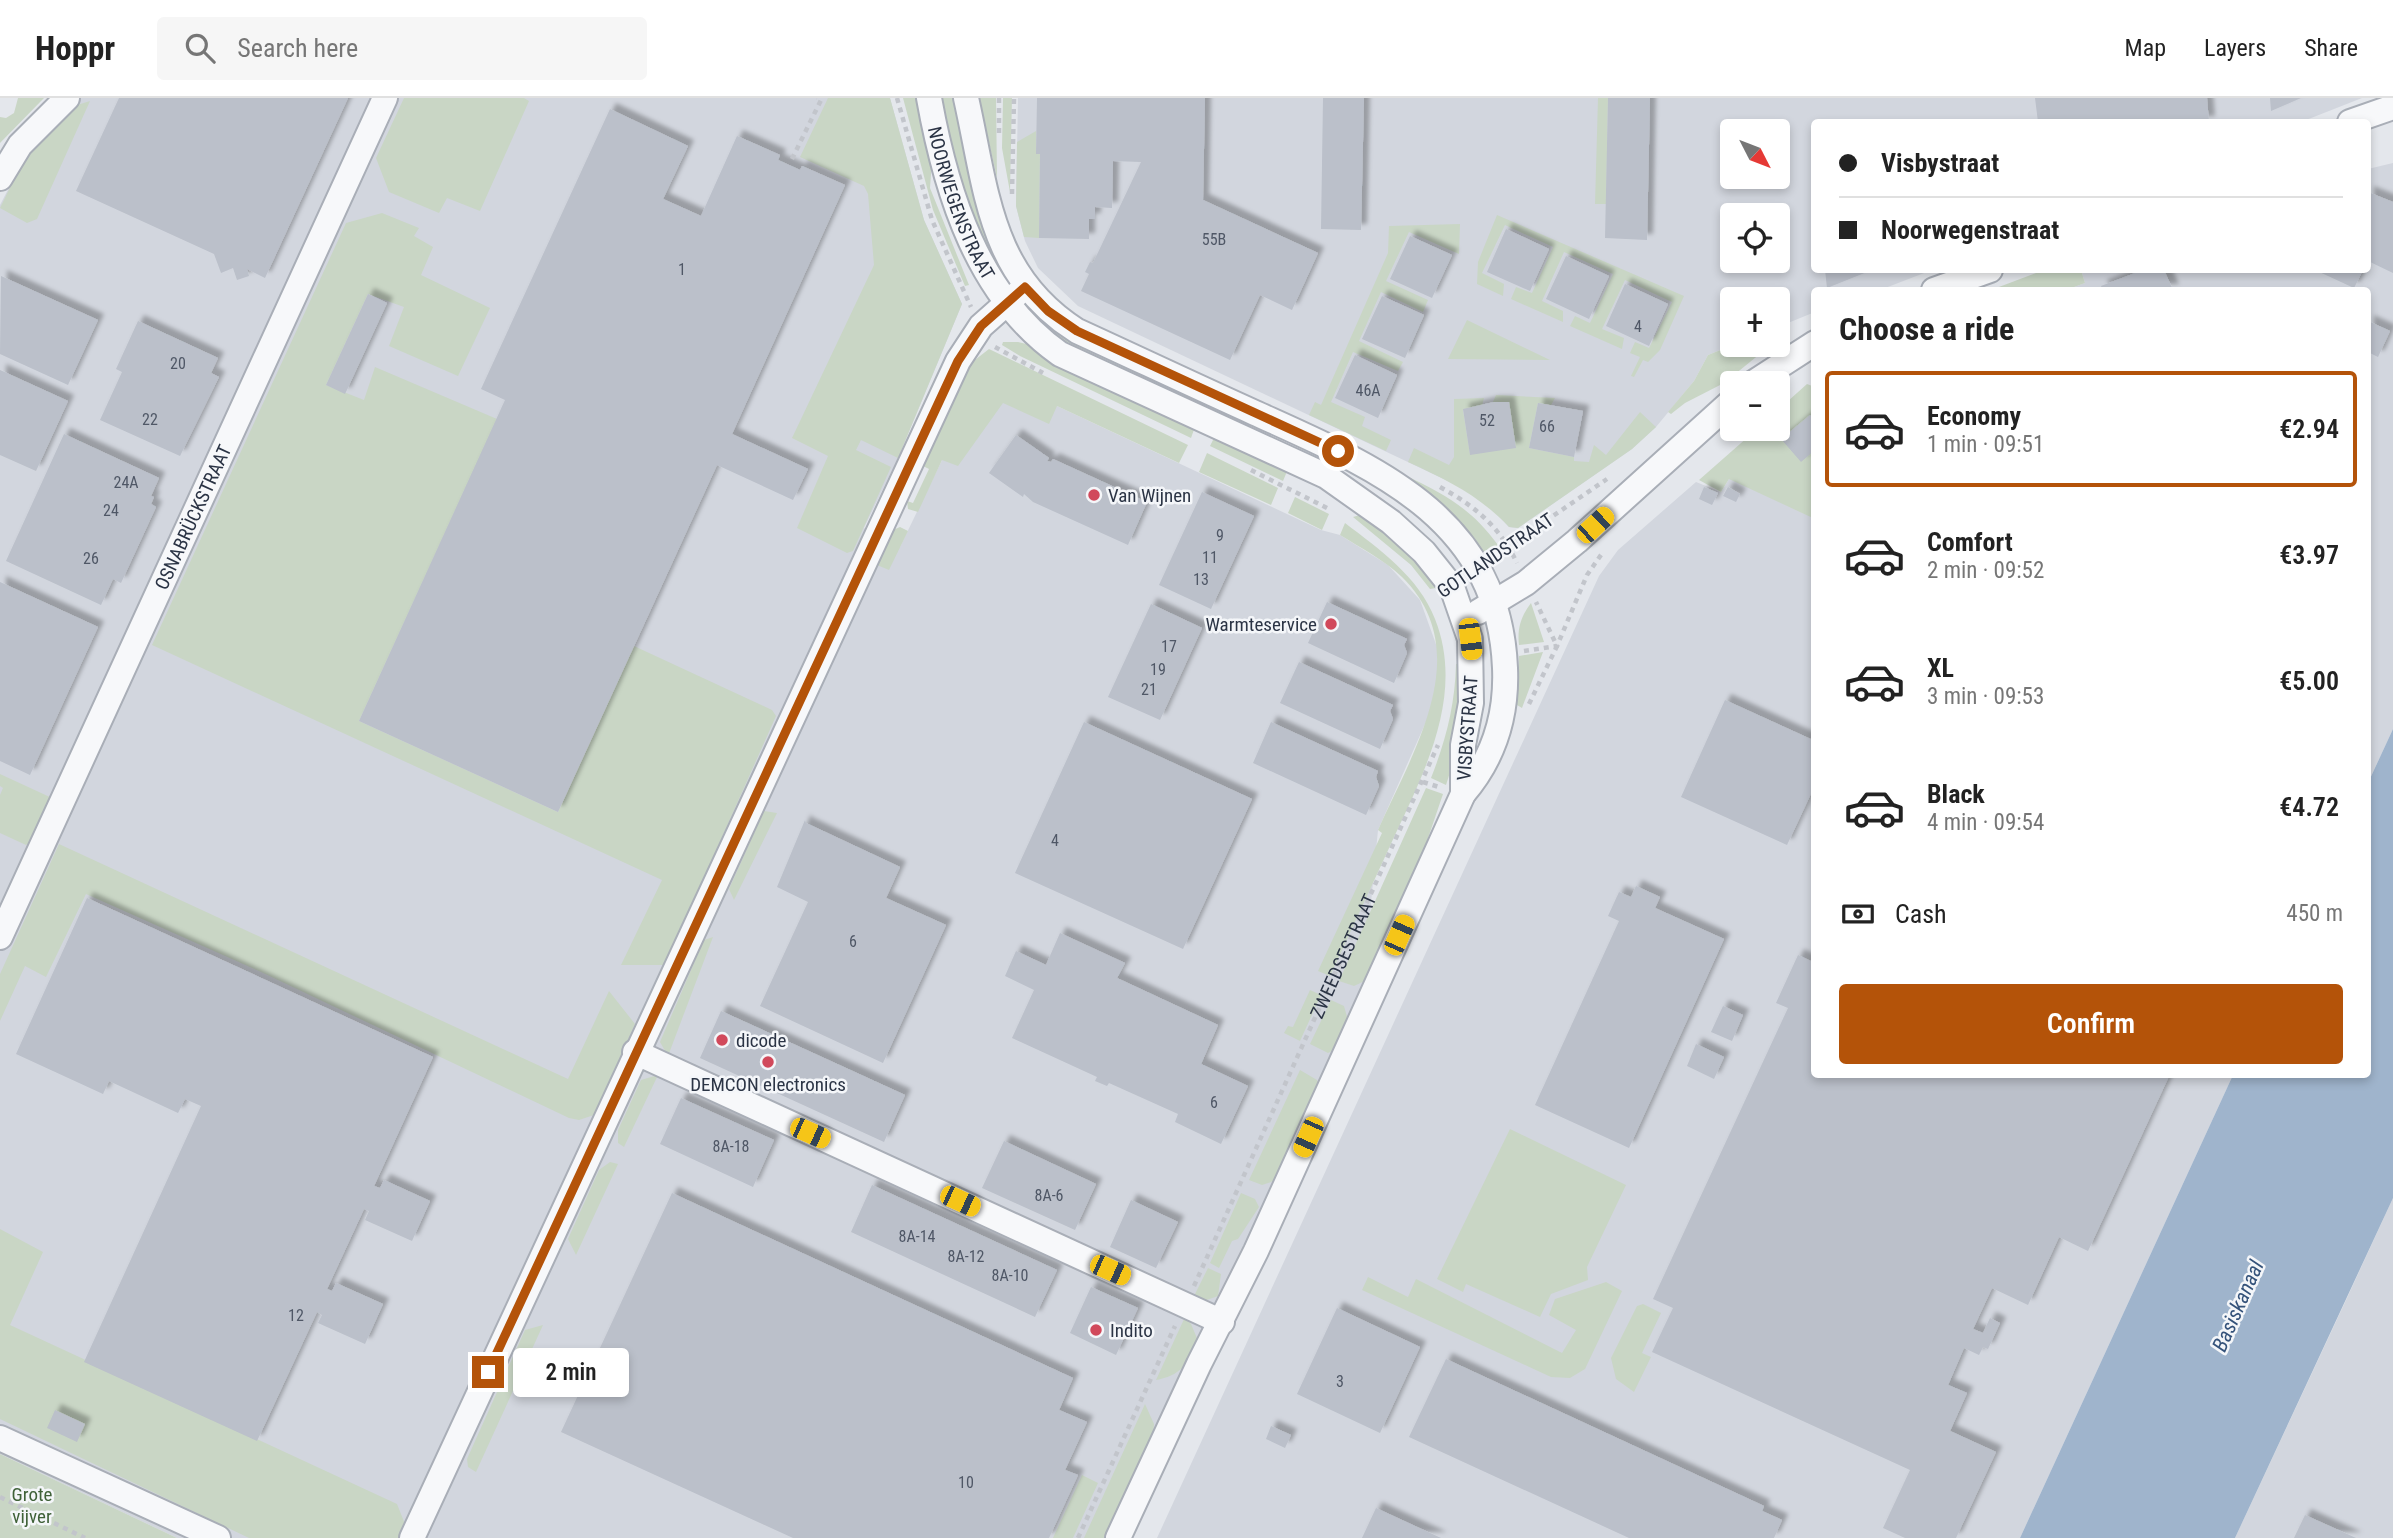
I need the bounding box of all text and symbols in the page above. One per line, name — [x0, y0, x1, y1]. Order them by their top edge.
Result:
search box — [157, 17, 647, 80]
text: Hoppr — [35, 29, 115, 68]
icon: search — [181, 29, 219, 67]
text: Search here — [237, 33, 358, 63]
text: Map — [2125, 34, 2166, 62]
text: Layers — [2204, 34, 2266, 62]
text: Share — [2304, 34, 2358, 62]
north arrow — [1720, 119, 1790, 189]
map controls — [1720, 119, 1790, 441]
street label: NOORWEGENSTRAAT — [923, 124, 1000, 284]
text: Visbystraat — [1881, 148, 1999, 178]
button: locate — [1720, 203, 1790, 273]
text: Noorwegenstraat — [1881, 215, 2059, 245]
house number: 55B — [1202, 230, 1226, 249]
house number: 1 — [678, 260, 686, 279]
button: + — [1720, 287, 1790, 357]
text: Choose a ride — [1839, 310, 2014, 348]
house number: 4 — [1634, 317, 1642, 336]
house number: 20 — [170, 354, 186, 373]
button: − — [1720, 371, 1790, 441]
house number: 46A — [1355, 381, 1381, 400]
icon: car — [1843, 398, 1906, 461]
text: Economy — [1927, 401, 2021, 431]
house number: 22 — [142, 410, 158, 429]
house number: 52 — [1479, 411, 1495, 430]
text: €2.94 — [2279, 414, 2339, 444]
house number: 66 — [1539, 417, 1555, 436]
text: 1 min · 09:51 — [1927, 431, 2044, 458]
route start — [1322, 435, 1354, 467]
street label: OSNABRÜCKSTRAAT — [150, 441, 236, 593]
house number: 24A — [113, 473, 139, 492]
place label: Van Wijnen — [1108, 484, 1191, 507]
marker: Van Wijnen — [1086, 487, 1102, 503]
house number: 24 — [103, 501, 119, 520]
car — [1573, 503, 1618, 547]
street label: GOTLANDSTRAAT — [1433, 508, 1558, 603]
icon: car — [1843, 524, 1906, 587]
house number: 9 — [1216, 526, 1224, 545]
text: Comfort — [1927, 527, 2013, 557]
text: €3.97 — [2279, 540, 2339, 570]
house number: 11 — [1202, 548, 1218, 567]
house number: 26 — [83, 549, 99, 568]
text: 2 min · 09:52 — [1927, 557, 2044, 584]
house number: 13 — [1193, 570, 1209, 589]
place label: Warmteservice — [1205, 613, 1317, 636]
marker: Warmteservice — [1323, 616, 1339, 632]
car — [1458, 617, 1483, 661]
house number: 17 — [1161, 637, 1177, 656]
icon: car — [1843, 650, 1906, 713]
text: XL — [1927, 653, 1954, 683]
house number: 19 — [1150, 660, 1166, 679]
text: €5.00 — [2279, 666, 2339, 696]
street label: VISBYSTRAAT — [1452, 675, 1483, 781]
house number: 21 — [1141, 680, 1157, 699]
text: 3 min · 09:53 — [1927, 683, 2044, 710]
icon: car — [1843, 776, 1906, 839]
text: Black — [1927, 779, 1985, 809]
text: €4.72 — [2279, 792, 2339, 822]
text: 4 min · 09:54 — [1927, 809, 2044, 836]
house number: 4 — [1051, 831, 1059, 850]
street label: ZWEEDSESTRAAT — [1305, 890, 1381, 1022]
icon: cash — [1839, 895, 1877, 933]
text: Cash — [1895, 899, 1947, 929]
text: 450 m — [2286, 900, 2343, 927]
car — [1381, 912, 1418, 958]
house number: 6 — [849, 932, 857, 951]
button: Confirm — [1839, 984, 2343, 1064]
place label: dicode — [736, 1029, 787, 1052]
marker: dicode — [714, 1032, 730, 1048]
marker: DEMCON electronics — [760, 1054, 776, 1070]
place label: DEMCON electronics — [690, 1073, 846, 1096]
house number: 6 — [1210, 1093, 1218, 1112]
car — [1290, 1114, 1327, 1160]
car — [787, 1115, 834, 1151]
house number: 8A-18 — [713, 1137, 749, 1156]
car — [937, 1183, 984, 1219]
house number: 8A-6 — [1035, 1186, 1064, 1205]
house number: 8A-14 — [899, 1227, 936, 1246]
house number: 8A-12 — [948, 1247, 985, 1266]
car — [1087, 1252, 1134, 1288]
water label: Basiskanaal — [2207, 1256, 2269, 1355]
house number: 8A-10 — [992, 1266, 1028, 1285]
house number: 12 — [288, 1306, 304, 1325]
place label: Indito — [1110, 1319, 1153, 1342]
marker: Indito — [1088, 1322, 1104, 1338]
callout: 2 min — [512, 1348, 628, 1396]
route end — [472, 1356, 504, 1388]
text: 2 min — [546, 1359, 596, 1386]
house number: 3 — [1336, 1372, 1344, 1391]
house number: 10 — [958, 1473, 974, 1492]
park label: Grote vijver — [12, 1483, 53, 1528]

